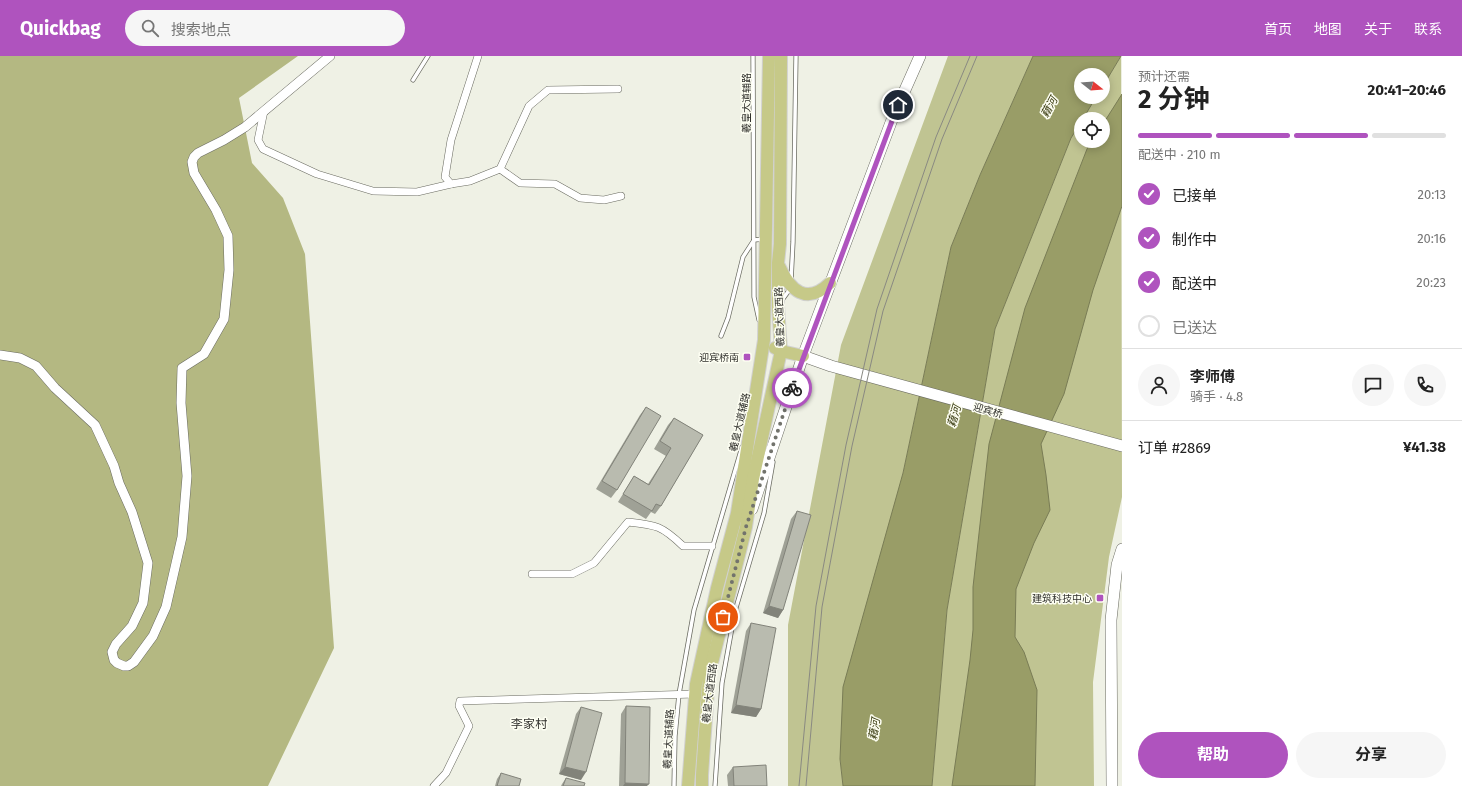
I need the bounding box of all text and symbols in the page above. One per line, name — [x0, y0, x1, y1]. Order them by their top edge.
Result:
search box — [125, 10, 405, 46]
text: Quickbag — [20, 17, 101, 40]
icon: search — [139, 17, 161, 39]
text: 搜索地点 — [171, 21, 231, 39]
text: 首页 — [1264, 21, 1292, 38]
text: 地图 — [1314, 21, 1342, 38]
text: 关于 — [1364, 21, 1392, 38]
text: 联系 — [1414, 21, 1442, 38]
north arrow — [1074, 68, 1110, 104]
map controls — [1074, 68, 1110, 148]
text: 预计还需 — [1138, 69, 1190, 84]
street label: 羲皇大道辅路 — [741, 73, 753, 133]
text: 20:41–20:46 — [1368, 81, 1446, 99]
text: 2 分钟 — [1138, 84, 1210, 115]
pin — [881, 88, 915, 122]
water label: 藉河 — [1039, 93, 1061, 120]
icon: home — [887, 94, 909, 116]
button: locate — [1074, 112, 1110, 148]
text: 配送中 · 210 m — [1138, 147, 1221, 162]
icon: check — [1138, 183, 1160, 205]
text: 已接单 — [1172, 187, 1217, 205]
text: 20:13 — [1418, 187, 1446, 202]
icon: check — [1138, 227, 1160, 249]
text: 制作中 — [1172, 231, 1217, 249]
text: 20:16 — [1417, 231, 1446, 246]
icon: check — [1138, 271, 1160, 293]
text: 配送中 — [1172, 275, 1217, 293]
text: 20:23 — [1416, 275, 1446, 290]
street label: 羲皇大道西路 — [773, 287, 787, 347]
text: 已送达 — [1172, 319, 1217, 337]
place label: 迎宾桥南 — [699, 352, 739, 364]
marker: 迎宾桥南 — [742, 352, 752, 362]
button: person — [1138, 364, 1180, 406]
button: chat — [1352, 364, 1394, 406]
button: phone — [1404, 364, 1446, 406]
courier — [772, 368, 812, 408]
text: 李师傅 — [1190, 368, 1235, 386]
icon: bike — [781, 377, 803, 399]
text: 骑手 · 4.8 — [1190, 389, 1243, 404]
street label: 羲皇大道辅路 — [727, 392, 753, 453]
street label: 迎宾桥 — [972, 401, 1004, 421]
water label: 藉河 — [945, 402, 964, 429]
text: ¥41.38 — [1403, 438, 1446, 456]
text: 订单 #2869 — [1138, 439, 1211, 457]
place label: 建筑科技中心 — [1032, 593, 1092, 605]
marker: 建筑科技中心 — [1095, 593, 1105, 603]
pin — [706, 600, 740, 634]
icon: bag — [712, 606, 734, 628]
street label: 羲皇大道西路 — [700, 663, 720, 724]
street label: 羲皇大道辅路 — [661, 709, 677, 769]
water label: 藉河 — [866, 715, 883, 741]
district label: 李家村 — [511, 717, 548, 731]
button: 帮助 — [1138, 732, 1288, 778]
button: 分享 — [1296, 732, 1446, 778]

